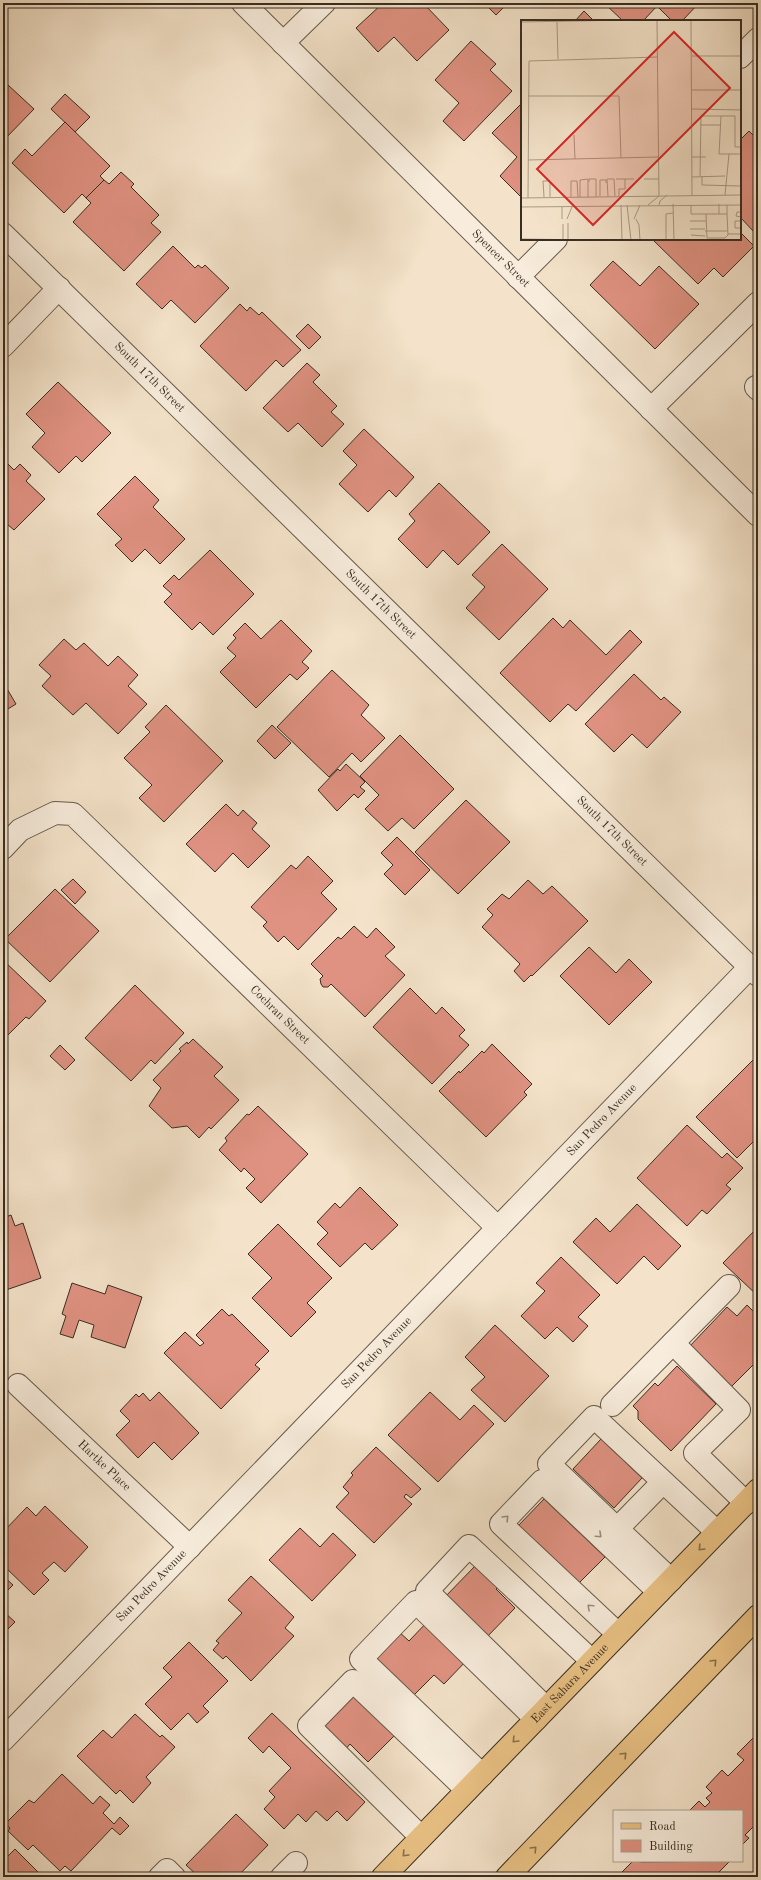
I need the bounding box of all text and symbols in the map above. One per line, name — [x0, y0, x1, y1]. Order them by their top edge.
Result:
inset map — [521, 20, 741, 240]
street label: Spencer Street — [469, 228, 532, 290]
street label: South 17th Street — [112, 340, 187, 415]
street label: South 17th Street — [343, 567, 418, 642]
street label: South 17th Street — [574, 794, 649, 869]
street label: Cochran Street — [247, 984, 312, 1047]
street label: San Pedro Avenue — [565, 1081, 640, 1158]
street label: San Pedro Avenue — [340, 1314, 415, 1391]
street label: Hartke Place — [75, 1438, 133, 1494]
one-way arrow — [501, 1515, 509, 1523]
one-way arrow — [594, 1530, 602, 1538]
one-way arrow — [699, 1543, 706, 1551]
street label: San Pedro Avenue — [114, 1547, 189, 1624]
one-way arrow — [587, 1605, 595, 1612]
street label: East Sahara Avenue — [529, 1642, 611, 1726]
one-way arrow — [709, 1659, 717, 1667]
one-way arrow — [512, 1735, 520, 1743]
one-way arrow — [619, 1752, 627, 1760]
legend — [613, 1810, 743, 1862]
text: Road — [649, 1821, 676, 1833]
text: Building — [649, 1841, 693, 1853]
one-way arrow — [529, 1846, 537, 1854]
one-way arrow — [402, 1849, 410, 1857]

